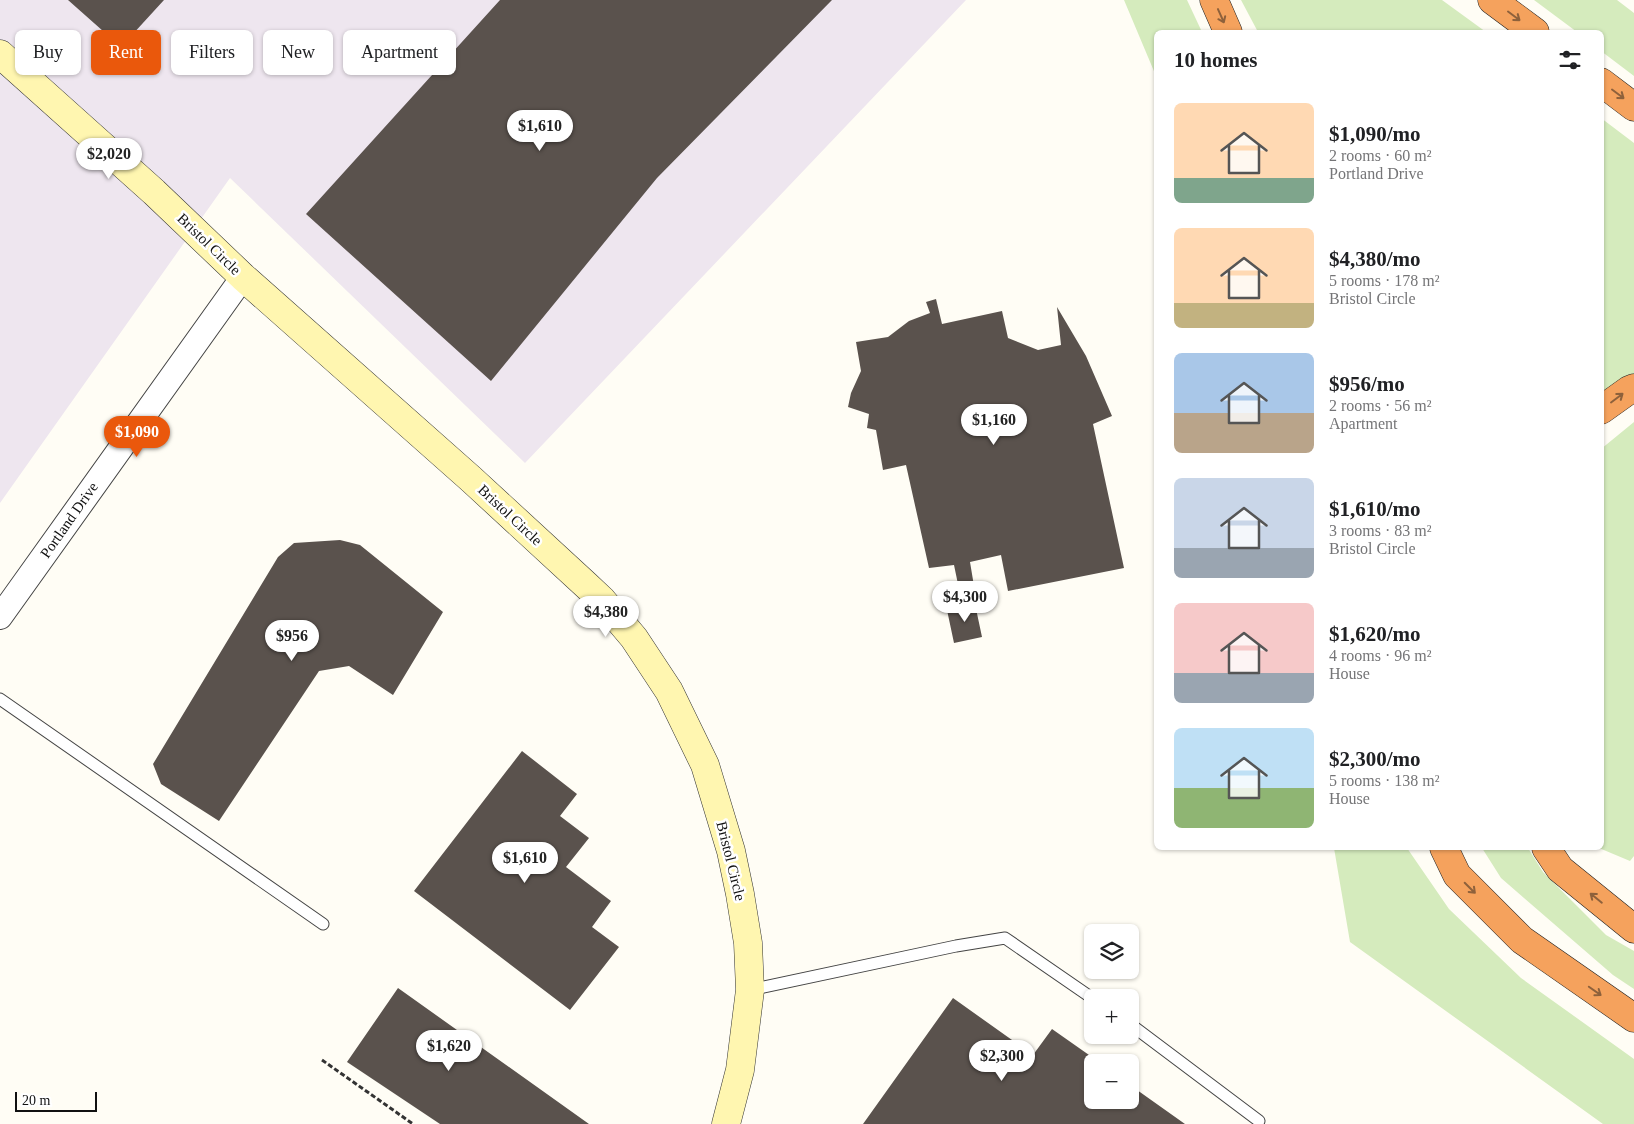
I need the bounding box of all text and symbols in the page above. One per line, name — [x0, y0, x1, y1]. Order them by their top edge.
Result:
one-way arrow — [1217, 8, 1226, 23]
one-way arrow — [1507, 11, 1520, 22]
chip: Buy — [15, 30, 81, 75]
chip: Rent — [91, 30, 161, 75]
chip: Filters — [171, 30, 253, 75]
chip: New — [263, 30, 333, 75]
chip: Apartment — [343, 30, 456, 75]
icon: filters — [1556, 46, 1584, 74]
text: 10 homes — [1174, 48, 1257, 72]
one-way arrow — [1611, 89, 1625, 99]
pin: $1,610 — [499, 110, 581, 152]
text: $1,610 — [518, 117, 562, 134]
text: $1,090/mo — [1329, 122, 1421, 146]
icon: home — [1214, 123, 1274, 183]
pin: $2,020 — [68, 138, 150, 180]
text: $2,020 — [87, 145, 131, 162]
text: 2 rooms · 60 m² — [1329, 147, 1432, 164]
text: Portland Drive — [1329, 165, 1424, 182]
street label: Bristol Circle — [174, 210, 244, 278]
text: $4,380/mo — [1329, 247, 1421, 271]
icon: home — [1214, 248, 1274, 308]
text: 5 rooms · 178 m² — [1329, 272, 1440, 289]
text: Bristol Circle — [1329, 290, 1416, 307]
text: $956/mo — [1329, 372, 1405, 396]
icon: home — [1214, 373, 1274, 433]
one-way arrow — [1610, 393, 1623, 404]
text: 2 rooms · 56 m² — [1329, 397, 1432, 414]
pin: $1,160 — [953, 404, 1035, 446]
text: $1,160 — [972, 411, 1016, 428]
text: Apartment — [1329, 415, 1397, 432]
pin: $1,090 — [96, 416, 178, 458]
text: $1,090 — [115, 423, 159, 440]
street label: Portland Drive — [37, 479, 101, 561]
street label: Bristol Circle — [475, 481, 545, 549]
text: $1,610/mo — [1329, 497, 1421, 521]
icon: home — [1214, 498, 1274, 558]
text: 3 rooms · 83 m² — [1329, 522, 1432, 539]
text: Bristol Circle — [1329, 540, 1416, 557]
pin: $4,300 — [924, 580, 1006, 623]
text: $4,300 — [943, 588, 987, 605]
pin: $4,380 — [565, 596, 647, 638]
text: $4,380 — [584, 603, 628, 620]
pin: $956 — [262, 620, 322, 662]
text: $1,620/mo — [1329, 622, 1421, 646]
icon: home — [1214, 623, 1274, 683]
text: $956 — [276, 627, 308, 644]
text: 4 rooms · 96 m² — [1329, 647, 1432, 664]
text: House — [1329, 665, 1370, 682]
text: $2,300/mo — [1329, 747, 1421, 771]
icon: home — [1214, 748, 1274, 808]
text: 5 rooms · 138 m² — [1329, 772, 1440, 789]
text: House — [1329, 790, 1370, 807]
street label: Bristol Circle — [713, 820, 749, 903]
pin: $1,610 — [484, 842, 566, 884]
text: $1,610 — [503, 849, 547, 866]
one-way arrow — [1464, 882, 1476, 894]
one-way arrow — [1590, 892, 1603, 903]
map controls — [1084, 924, 1139, 1109]
button: layers — [1084, 924, 1139, 979]
one-way arrow — [1588, 986, 1602, 996]
button: + — [1084, 989, 1139, 1044]
pin: $1,620 — [408, 1030, 490, 1072]
text: $1,620 — [427, 1037, 471, 1054]
pin: $2,300 — [961, 1040, 1043, 1082]
text: $2,300 — [980, 1047, 1024, 1064]
button: − — [1084, 1054, 1139, 1109]
scale bar — [15, 1089, 98, 1112]
text: 20 m — [22, 1093, 50, 1108]

